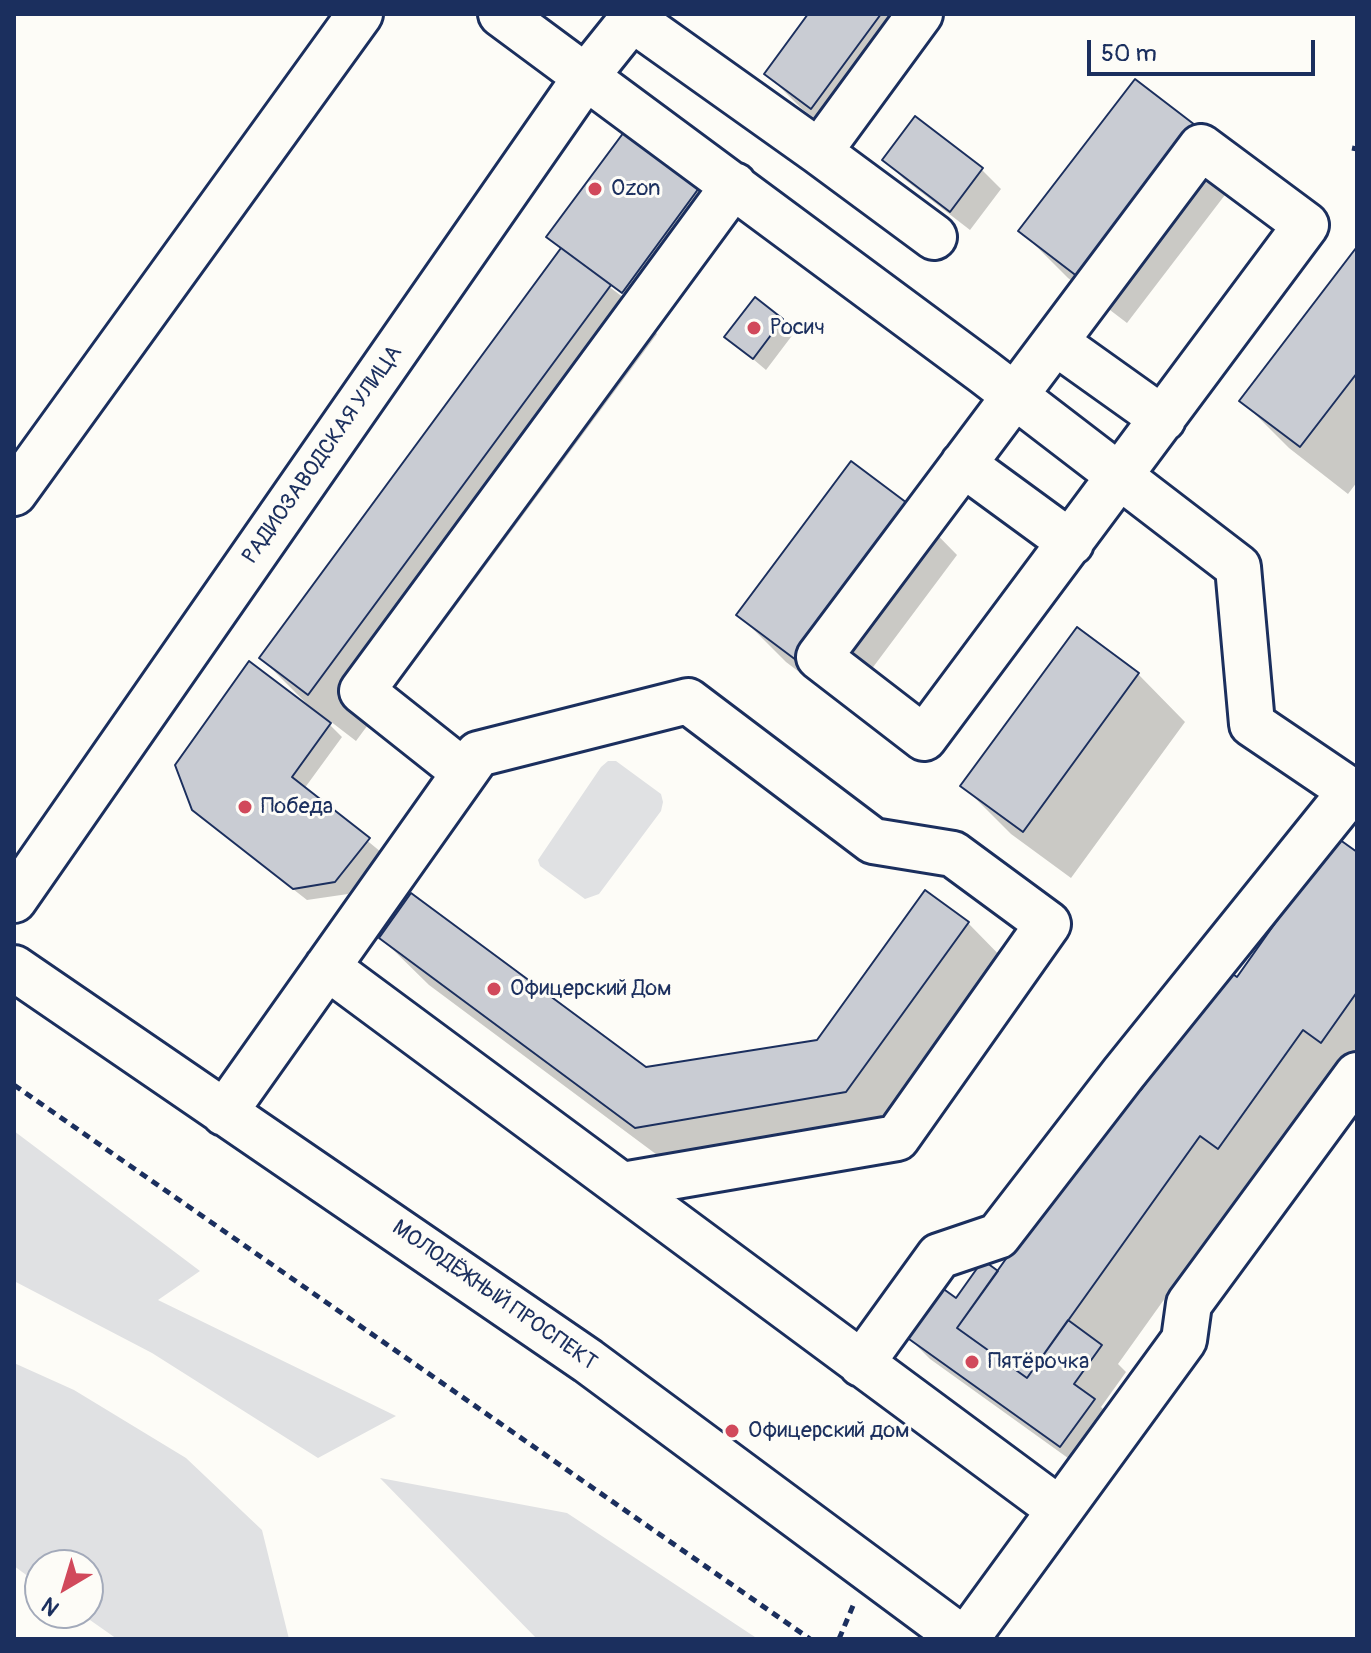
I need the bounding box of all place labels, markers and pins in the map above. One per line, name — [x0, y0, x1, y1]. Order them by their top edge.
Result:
place label: Ozon — [611, 176, 660, 202]
marker: Ozon — [586, 180, 604, 198]
place label: Росич — [770, 315, 825, 341]
marker: Росич — [745, 319, 763, 337]
place label: Победа — [261, 794, 333, 820]
marker: Победа — [236, 798, 254, 816]
place label: Офицерский Дом — [510, 976, 671, 1002]
marker: Офицерский Дом — [485, 980, 503, 998]
place label: Пятёрочка — [988, 1349, 1089, 1375]
marker: Пятёрочка — [963, 1353, 981, 1371]
place label: Офицерский дом — [748, 1418, 909, 1444]
marker: Офицерский дом — [723, 1422, 741, 1440]

